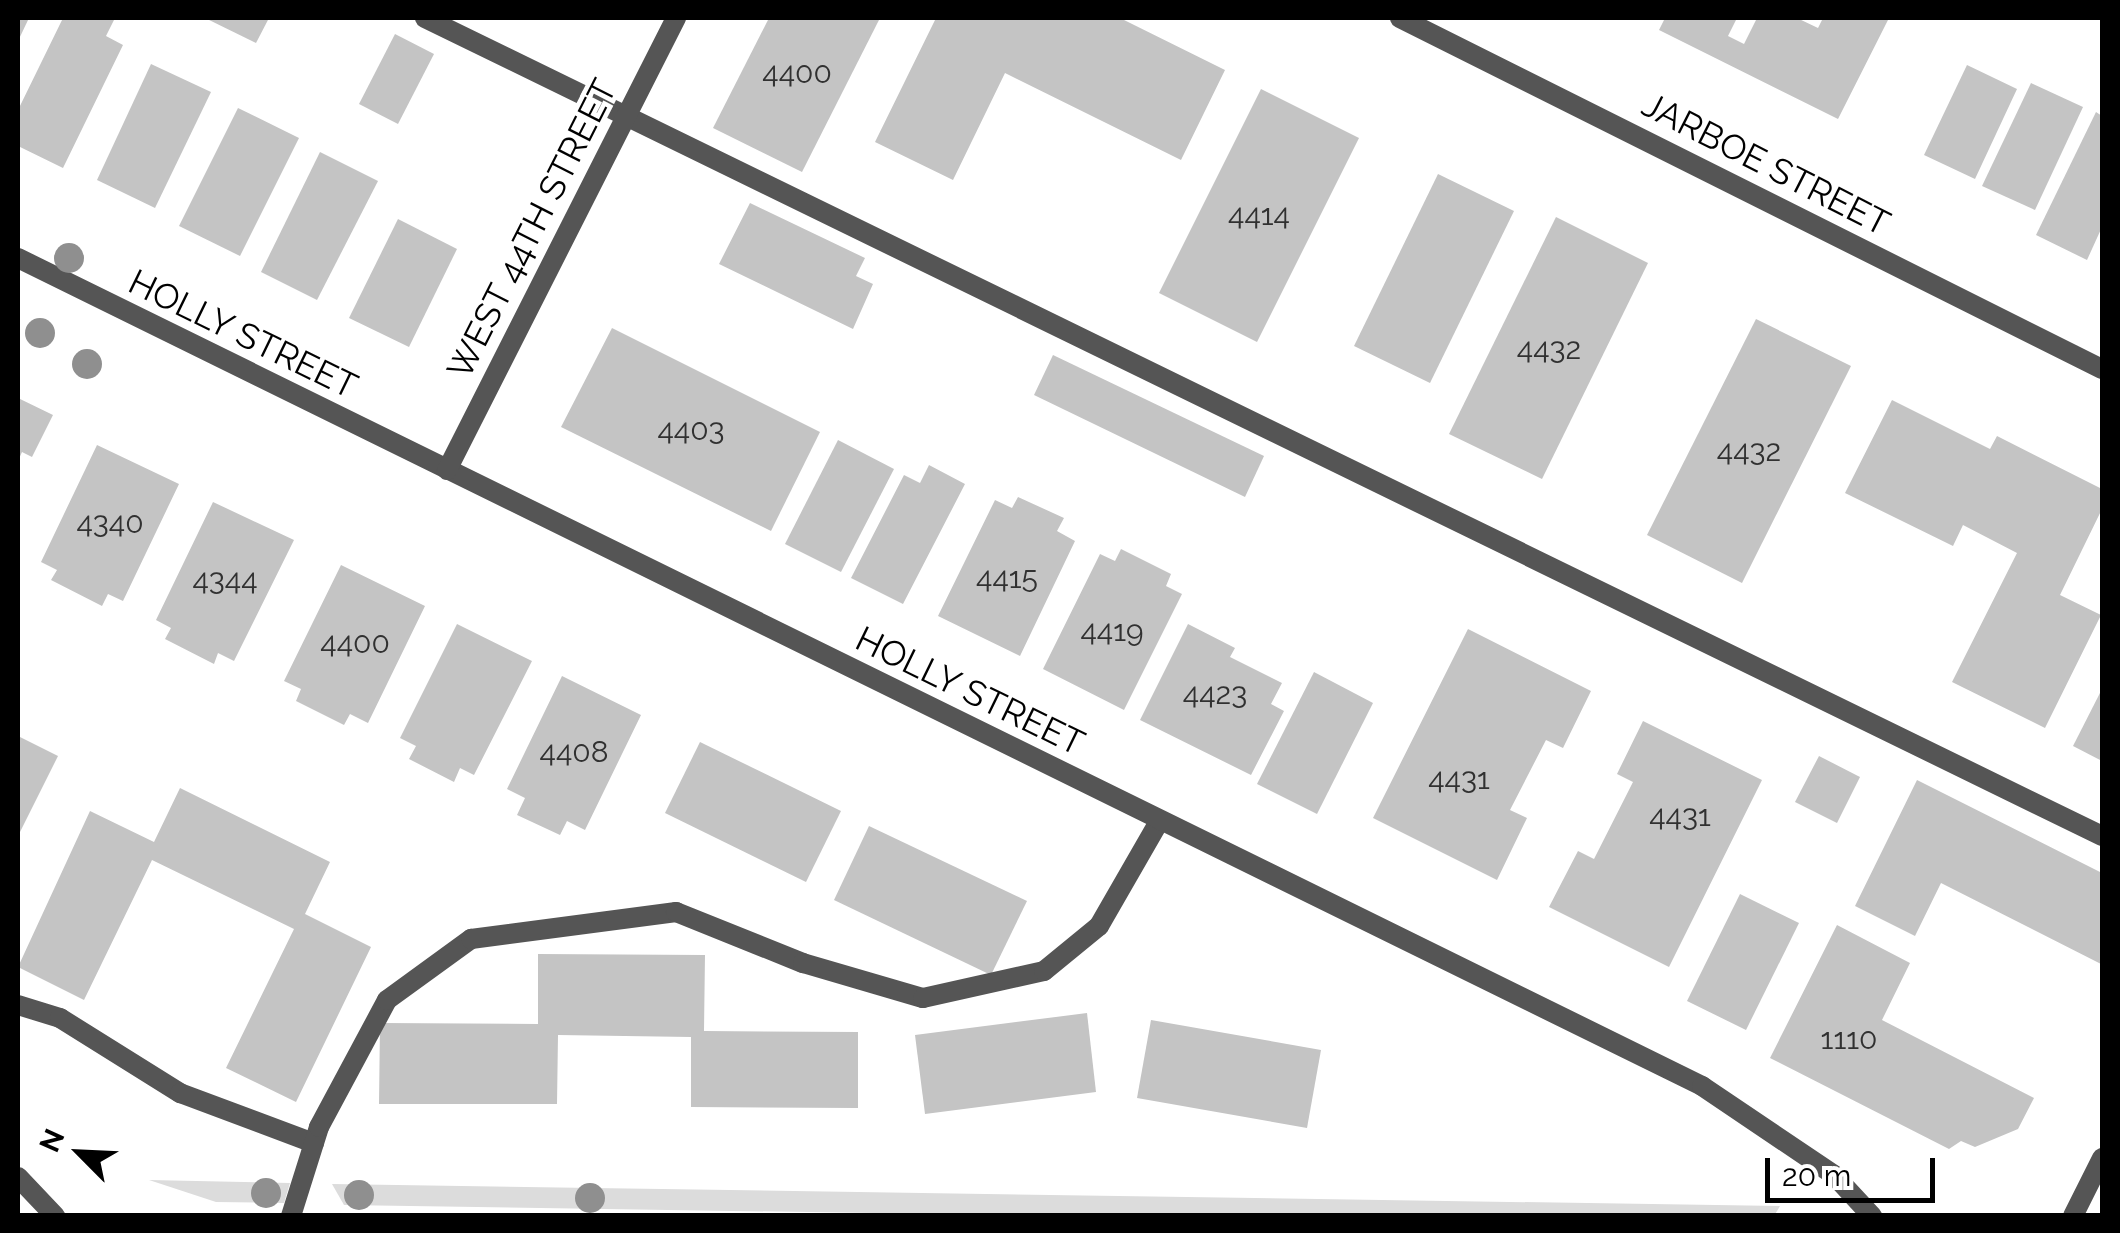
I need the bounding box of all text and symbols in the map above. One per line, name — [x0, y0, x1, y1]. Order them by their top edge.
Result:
house number: 4400 — [762, 55, 832, 91]
street label: WEST 44TH STREET — [438, 72, 626, 386]
street label: JARBOE STREET — [1635, 84, 1897, 244]
house number: 4414 — [1228, 197, 1290, 233]
street label: HOLLY STREET — [121, 260, 365, 408]
house number: 4432 — [1517, 331, 1581, 367]
house number: 4403 — [657, 412, 725, 448]
house number: 4432 — [1717, 433, 1781, 469]
house number: 4340 — [76, 505, 144, 541]
house number: 4415 — [976, 560, 1038, 596]
house number: 4344 — [192, 562, 258, 598]
house number: 4419 — [1080, 613, 1144, 649]
street label: HOLLY STREET — [848, 617, 1092, 765]
house number: 4400 — [320, 625, 390, 661]
house number: 4423 — [1183, 676, 1247, 712]
house number: 4408 — [540, 734, 608, 770]
house number: 4431 — [1428, 761, 1490, 797]
house number: 4431 — [1649, 798, 1711, 834]
house number: 1110 — [1821, 1021, 1877, 1057]
north arrow — [30, 1103, 130, 1203]
text: N — [33, 1124, 72, 1157]
scale bar — [1770, 1138, 1940, 1200]
text: 20 m — [1782, 1158, 1851, 1193]

